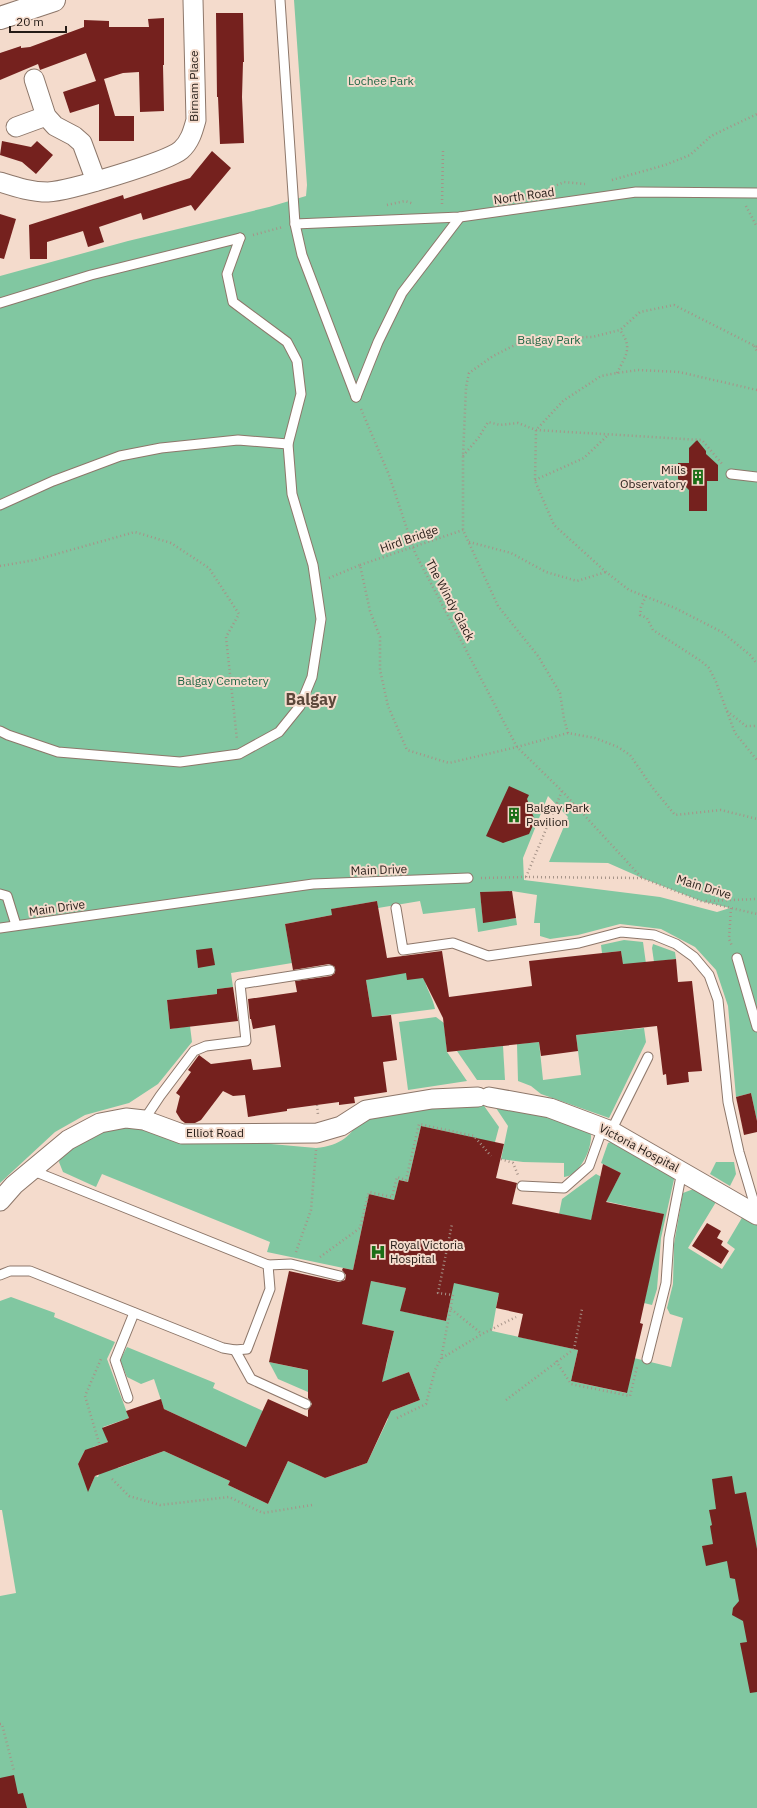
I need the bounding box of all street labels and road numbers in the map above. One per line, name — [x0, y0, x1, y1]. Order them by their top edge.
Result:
street label: Birnam Place — [186, 50, 201, 122]
street label: North Road — [493, 184, 555, 207]
street label: Hird Bridge — [378, 521, 440, 555]
street label: The Windy Glack — [423, 557, 478, 644]
street label: Main Drive — [350, 861, 408, 878]
street label: Main Drive — [675, 871, 734, 902]
street label: Main Drive — [28, 896, 86, 919]
street label: Victoria Hospital — [597, 1120, 682, 1175]
street label: Elliot Road — [186, 1125, 244, 1140]

